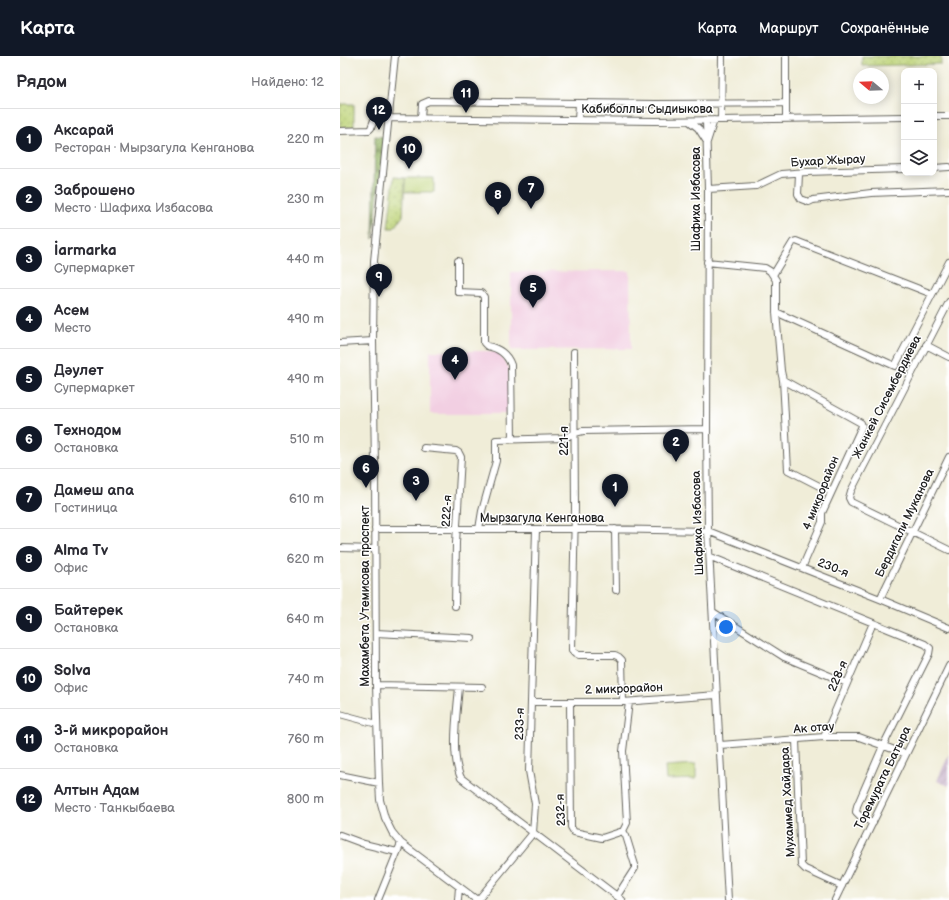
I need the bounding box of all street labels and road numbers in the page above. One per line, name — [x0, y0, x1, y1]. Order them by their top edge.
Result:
street label: Кабиболлы Сыдиыкова — [581, 102, 713, 117]
street label: Шафиха Избасова — [689, 147, 704, 251]
street label: Бухар Жырау — [790, 152, 866, 170]
street label: Жанкей Сисембердиева — [849, 333, 925, 461]
street label: 221-я — [557, 426, 572, 456]
street label: 4 микрорайон — [799, 454, 843, 532]
street label: Бердигали Муканова — [872, 466, 938, 580]
street label: Шафиха Избасова — [689, 470, 707, 576]
street label: 222-я — [439, 494, 455, 528]
street label: Махамбета Утемисова проспект — [358, 505, 373, 687]
street label: Мырзагула Кенганова — [480, 511, 604, 526]
street label: 230-я — [815, 555, 851, 581]
street label: 228-я — [825, 658, 851, 694]
street label: 2 микрорайон — [585, 680, 663, 698]
street label: 233-я — [512, 707, 528, 741]
street label: Ак отау — [792, 719, 835, 737]
street label: Торемурата Батыра — [851, 724, 915, 832]
street label: Мухаммед Хайдара — [778, 746, 798, 858]
street label: 232-я — [553, 793, 569, 827]

